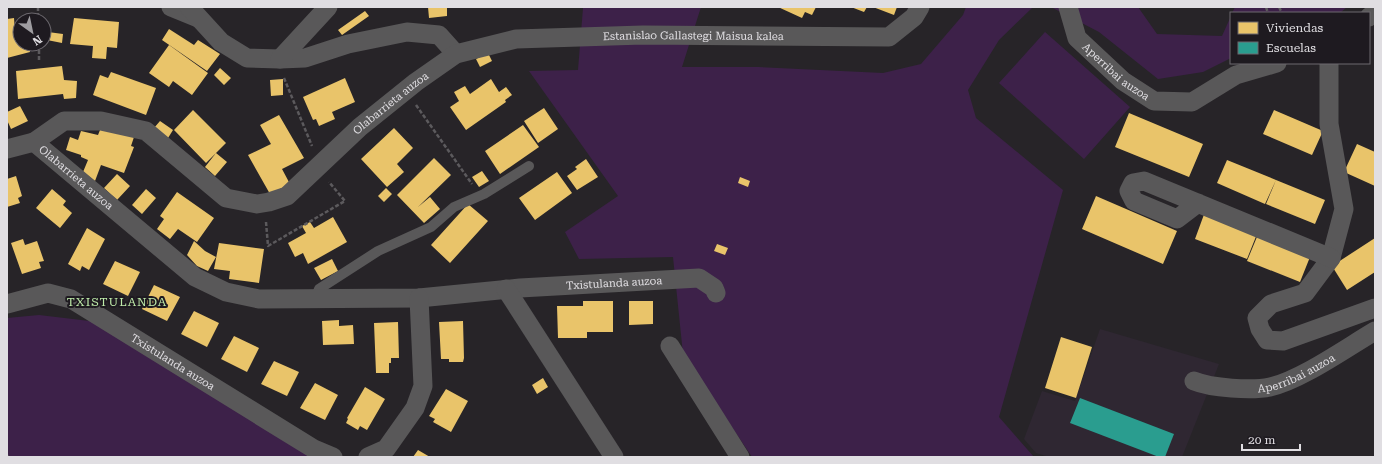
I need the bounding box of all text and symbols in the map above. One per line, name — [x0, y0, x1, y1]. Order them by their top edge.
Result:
north arrow — [12, 12, 52, 52]
legend — [1230, 12, 1370, 64]
text: Viviendas — [1266, 21, 1324, 35]
street label: Estanislao Gallastegi Maisua kalea — [603, 29, 784, 43]
text: N — [30, 32, 44, 48]
street label: Aperribai auzoa — [1080, 40, 1152, 103]
text: Escuelas — [1266, 41, 1316, 55]
street label: Olabarrieta auzoa — [350, 69, 431, 137]
street label: Olabarrieta auzoa — [36, 143, 116, 213]
street label: Txistulanda auzoa — [566, 274, 663, 292]
district label: TXISTULANDA — [67, 295, 167, 309]
street label: Txistulanda auzoa — [128, 332, 217, 393]
street label: Aperribai auzoa — [1257, 351, 1337, 396]
scale bar — [1242, 426, 1300, 452]
text: 20 m — [1248, 433, 1275, 447]

